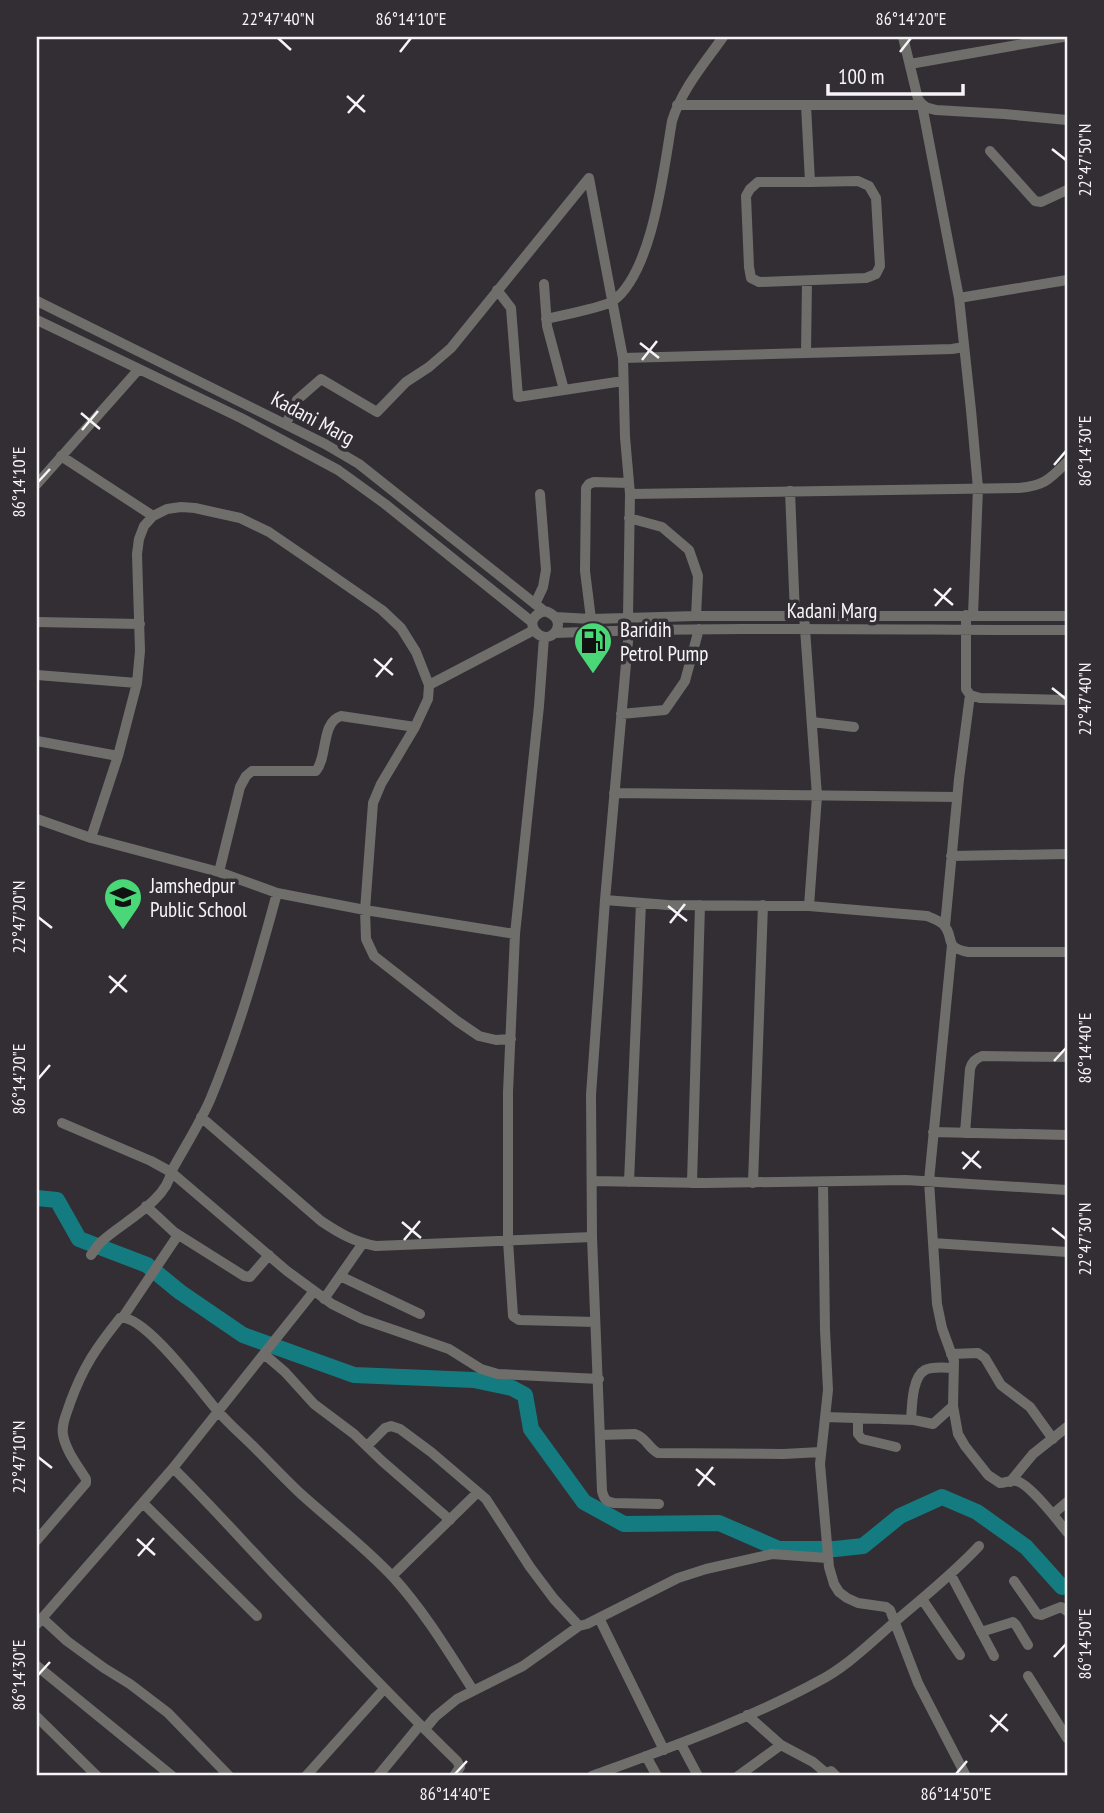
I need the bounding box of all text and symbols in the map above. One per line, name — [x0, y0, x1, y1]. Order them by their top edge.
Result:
text: 22°47'40"N — [242, 7, 314, 30]
text: 86°14'10"E — [376, 7, 446, 30]
text: 86°14'20"E — [876, 7, 946, 30]
scale bar — [828, 52, 962, 96]
text: 100 m — [838, 63, 884, 90]
text: 22°47'50"N — [1073, 124, 1096, 196]
street label: Kadani Marg — [267, 385, 359, 451]
text: 86°14'30"E — [1073, 416, 1096, 486]
text: 86°14'10"E — [7, 447, 30, 517]
street label: Kadani Marg — [787, 597, 877, 624]
place label: Baridih Petrol Pump — [620, 616, 708, 667]
fuel station icon: Baridih Petrol Pump — [572, 620, 614, 675]
text: 22°47'40"N — [1073, 663, 1096, 735]
place label: Jamshedpur Public School — [149, 872, 247, 923]
school or university icon: Jamshedpur Public School — [102, 876, 144, 931]
text: 22°47'20"N — [7, 881, 30, 953]
text: 86°14'40"E — [1073, 1013, 1096, 1083]
text: 86°14'20"E — [7, 1044, 30, 1114]
text: 22°47'30"N — [1073, 1203, 1096, 1275]
text: 22°47'10"N — [7, 1421, 30, 1493]
text: 86°14'50"E — [1073, 1609, 1096, 1679]
text: 86°14'30"E — [7, 1640, 30, 1710]
text: 86°14'40"E — [420, 1782, 490, 1805]
text: 86°14'50"E — [921, 1782, 991, 1805]

